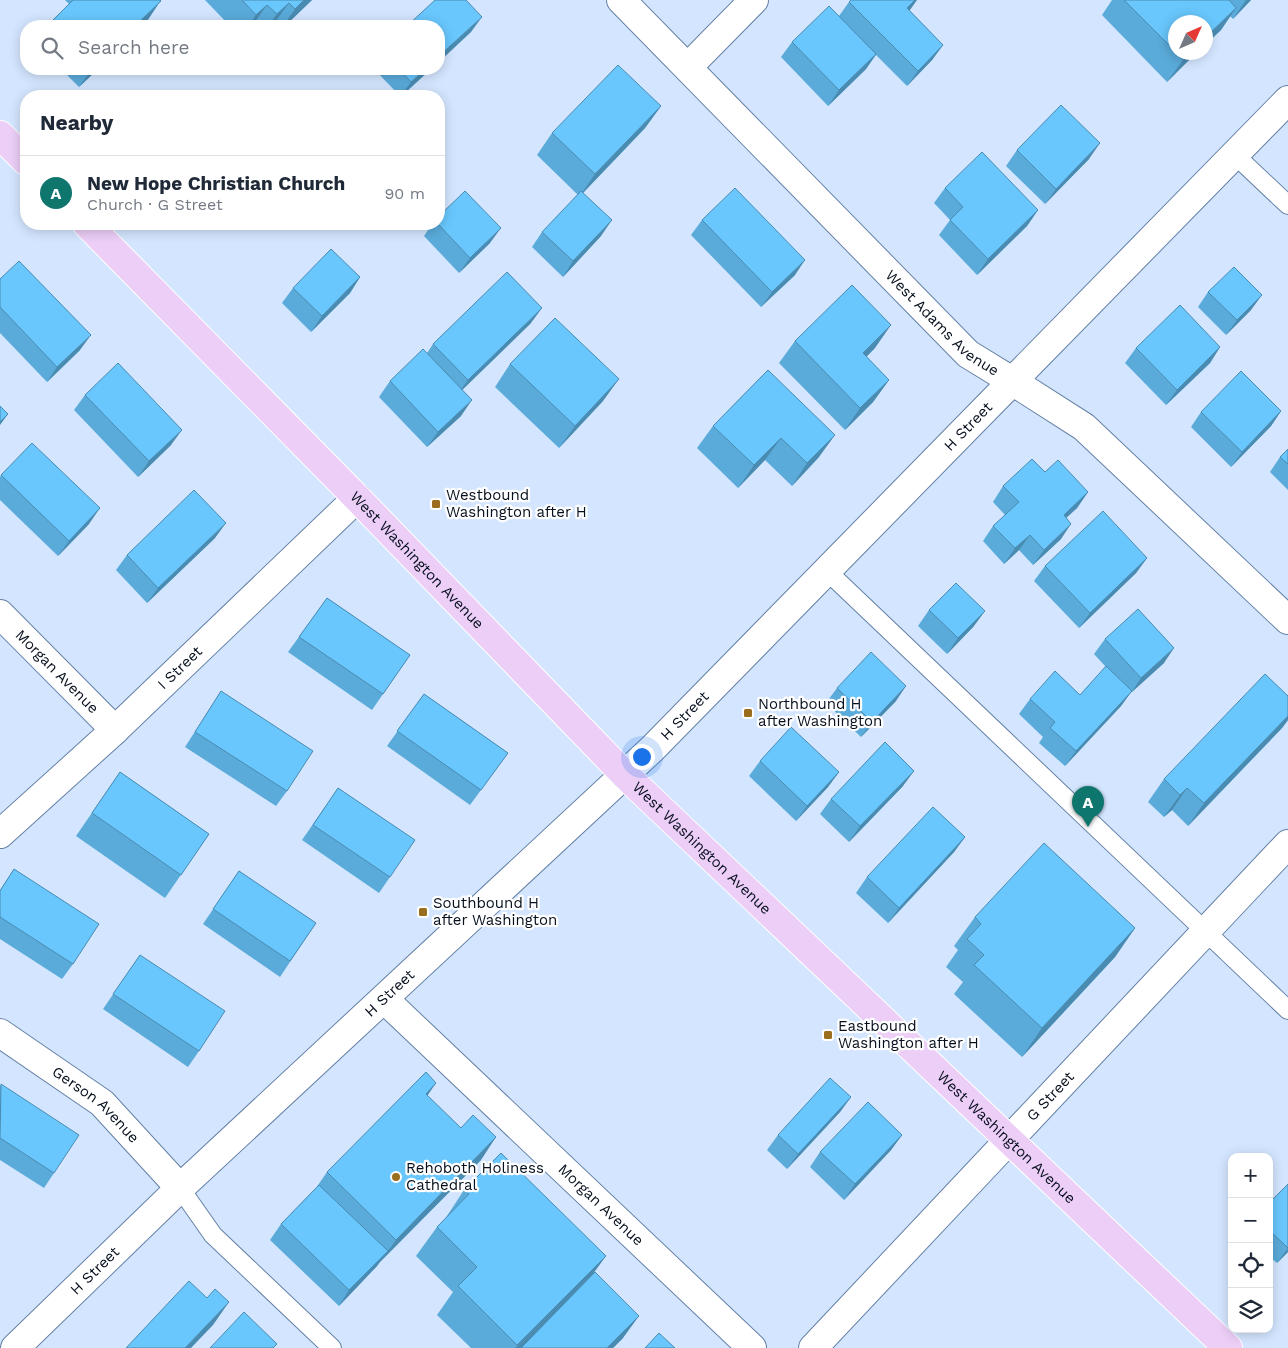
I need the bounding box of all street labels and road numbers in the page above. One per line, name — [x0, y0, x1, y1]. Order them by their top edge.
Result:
street label: West Adams Avenue — [882, 266, 1002, 380]
street label: H Street — [940, 398, 996, 455]
street label: West Washington Avenue — [346, 487, 488, 633]
street label: Morgan Avenue — [12, 626, 102, 717]
street label: I Street — [154, 642, 206, 693]
street label: H Street — [657, 687, 713, 744]
street label: West Washington Avenue — [629, 778, 775, 918]
street label: H Street — [361, 965, 419, 1021]
street label: Gerson Avenue — [49, 1063, 143, 1147]
street label: West Washington Avenue — [933, 1067, 1079, 1207]
street label: G Street — [1023, 1067, 1078, 1125]
street label: Morgan Avenue — [555, 1160, 647, 1249]
street label: H Street — [66, 1242, 123, 1299]

